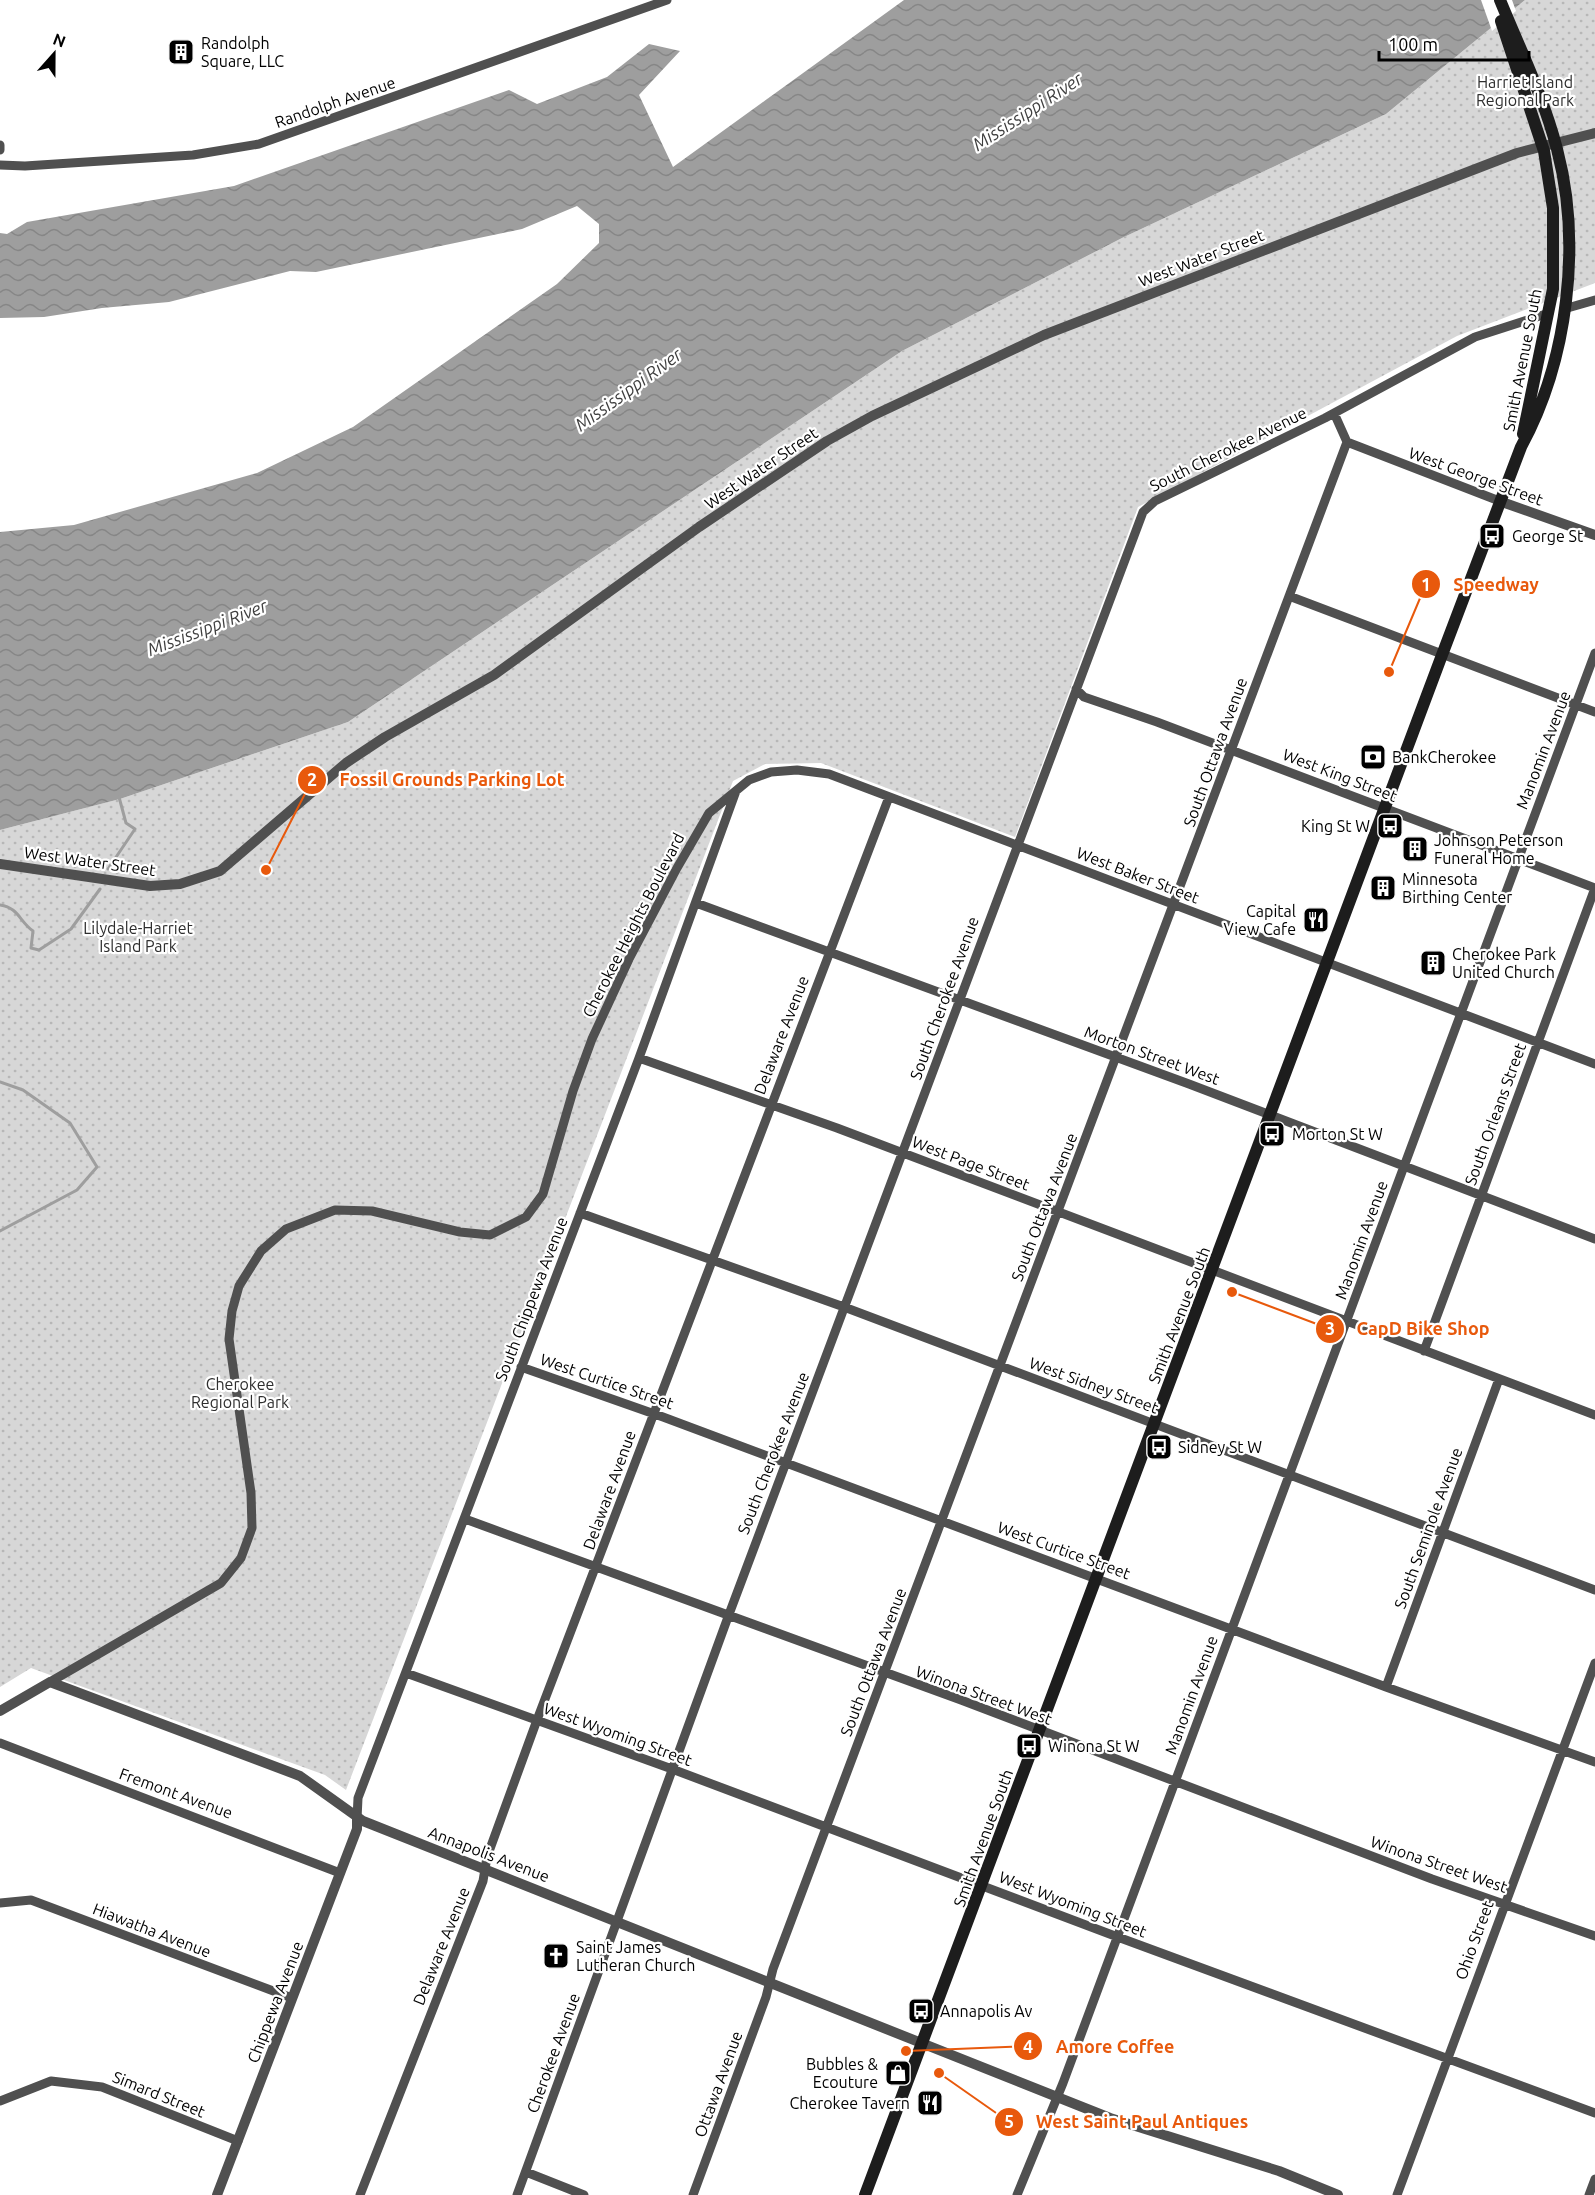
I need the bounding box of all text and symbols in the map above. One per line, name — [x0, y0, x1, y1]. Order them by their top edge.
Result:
north arrow — [24, 24, 84, 84]
scale bar — [1379, 24, 1529, 62]
text: N — [51, 29, 68, 51]
place label: Randolph Square, LLC — [201, 34, 284, 70]
text: 100 m — [1388, 34, 1438, 54]
building icon: Randolph Square, LLC — [166, 37, 196, 67]
water label: Mississippi River — [968, 67, 1087, 154]
street label: Randolph Avenue — [272, 73, 398, 131]
park label: Harriet Island Regional Park — [1476, 73, 1574, 109]
street label: West Water Street — [1136, 226, 1267, 290]
street label: Smith Avenue South — [1499, 287, 1545, 433]
water label: Mississippi River — [571, 343, 686, 434]
street label: South Cherokee Avenue — [1147, 403, 1309, 495]
street label: West Water Street — [701, 423, 822, 513]
street label: West George Street — [1406, 443, 1546, 509]
bus stop icon: George St — [1477, 521, 1507, 551]
place label: George St — [1512, 527, 1584, 545]
callout: Speedway — [1411, 566, 1551, 602]
text: 1 — [1421, 574, 1431, 594]
text: Speedway — [1453, 574, 1539, 594]
water label: Mississippi River — [144, 595, 271, 659]
street label: South Ottawa Avenue — [1180, 675, 1250, 829]
street label: Manomin Avenue — [1512, 688, 1574, 812]
bank icon: BankCherokee — [1358, 742, 1388, 772]
street label: West King Street — [1280, 745, 1400, 805]
place label: BankCherokee — [1392, 748, 1496, 766]
callout: Fossil Grounds Parking Lot — [297, 762, 576, 798]
text: 2 — [307, 769, 317, 789]
text: Fossil Grounds Parking Lot — [340, 769, 565, 789]
bus stop icon: King St W — [1375, 811, 1405, 841]
place label: King St W — [1301, 817, 1370, 835]
street label: Cherokee Heights Boulevard — [579, 830, 687, 1020]
place label: Johnson Peterson Funeral Home — [1434, 831, 1563, 867]
building icon: Johnson Peterson Funeral Home — [1400, 834, 1430, 864]
street label: West Water Street — [23, 843, 158, 879]
street label: West Baker Street — [1074, 843, 1202, 907]
place label: Minnesota Birthing Center — [1402, 870, 1512, 906]
building icon: Minnesota Birthing Center — [1368, 873, 1398, 903]
place label: Capital View Cafe — [1224, 902, 1296, 938]
restaurant icon: Capital View Cafe — [1301, 905, 1331, 935]
street label: South Cherokee Avenue — [906, 914, 982, 1082]
park label: Lilydale-Harriet Island Park — [83, 919, 194, 955]
place label: Cherokee Park United Church — [1452, 945, 1556, 981]
building icon: Cherokee Park United Church — [1418, 948, 1448, 978]
street label: Delaware Avenue — [750, 973, 812, 1097]
street label: Morton Street West — [1082, 1022, 1223, 1088]
street label: South Orleans Street — [1461, 1040, 1529, 1188]
bus stop icon: Morton St W — [1257, 1119, 1287, 1149]
place label: Morton St W — [1292, 1125, 1383, 1143]
street label: South Ottawa Avenue — [1007, 1130, 1081, 1284]
street label: West Page Street — [910, 1132, 1033, 1194]
street label: Manomin Avenue — [1331, 1178, 1391, 1302]
street label: South Chippewa Avenue — [491, 1214, 571, 1384]
street label: Smith Avenue South — [1145, 1244, 1213, 1386]
callout: CapD Bike Shop — [1315, 1311, 1502, 1347]
text: 3 — [1325, 1318, 1335, 1338]
text: CapD Bike Shop — [1356, 1318, 1490, 1338]
street label: West Curtice Street — [538, 1350, 677, 1413]
street label: West Sidney Street — [1027, 1353, 1162, 1417]
street label: South Cherokee Avenue — [734, 1369, 812, 1537]
park label: Cherokee Regional Park — [191, 1375, 289, 1411]
street label: Delaware Avenue — [579, 1428, 639, 1552]
bus stop icon: Sidney St W — [1144, 1432, 1174, 1462]
place label: Sidney St W — [1178, 1438, 1262, 1456]
street label: South Seminole Avenue — [1390, 1445, 1466, 1611]
street label: West Curtice Street — [995, 1518, 1133, 1583]
street label: South Ottawa Avenue — [836, 1585, 910, 1739]
street label: Manomin Avenue — [1161, 1633, 1221, 1757]
street label: Winona Street West — [913, 1662, 1055, 1728]
street label: West Wyoming Street — [541, 1699, 695, 1769]
bus stop icon: Winona St W — [1014, 1731, 1044, 1761]
place label: Winona St W — [1048, 1737, 1140, 1755]
street label: Fremont Avenue — [117, 1764, 235, 1822]
street label: Smith Avenue South — [950, 1767, 1016, 1909]
street label: Annapolis Avenue — [426, 1823, 552, 1885]
street label: Winona Street West — [1368, 1832, 1510, 1896]
street label: West Wyoming Street — [997, 1868, 1150, 1941]
street label: Delaware Avenue — [409, 1884, 473, 2008]
street label: Ohio Street — [1451, 1897, 1497, 1982]
street label: Hiawatha Avenue — [90, 1899, 214, 1961]
place label: Saint James Lutheran Church — [576, 1938, 695, 1974]
street label: Chippewa Avenue — [244, 1939, 306, 2065]
church icon: Saint James Lutheran Church — [541, 1941, 571, 1971]
street label: Cherokee Avenue — [523, 1991, 583, 2115]
bus stop icon: Annapolis Av — [906, 1996, 936, 2026]
place label: Annapolis Av — [940, 2002, 1032, 2020]
callout: Amore Coffee — [1013, 2028, 1186, 2064]
street label: Ottawa Avenue — [690, 2029, 746, 2139]
text: 4 — [1023, 2036, 1033, 2056]
text: Amore Coffee — [1056, 2036, 1174, 2056]
place label: Bubbles & Ecouture — [806, 2055, 879, 2091]
shop icon: Bubbles & Ecouture — [883, 2058, 913, 2088]
street label: Simard Street — [110, 2067, 208, 2121]
restaurant icon: Cherokee Tavern — [915, 2088, 945, 2118]
place label: Cherokee Tavern — [789, 2094, 910, 2112]
callout: West Saint Paul Antiques — [994, 2104, 1260, 2140]
text: 5 — [1004, 2111, 1014, 2131]
text: West Saint Paul Antiques — [1036, 2111, 1248, 2131]

